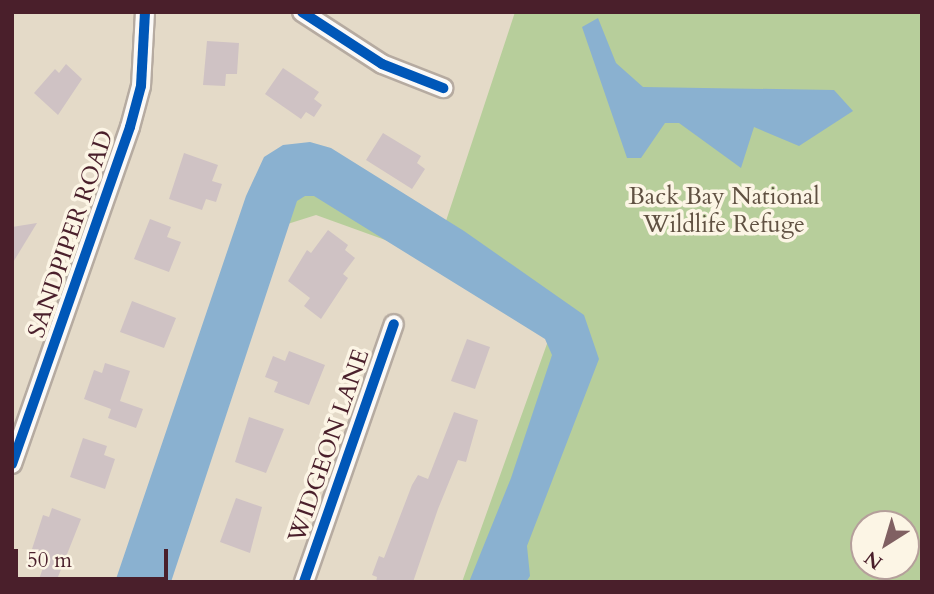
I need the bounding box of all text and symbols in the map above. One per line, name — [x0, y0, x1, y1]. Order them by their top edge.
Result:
street label: SANDPIPER ROAD — [22, 126, 120, 342]
park label: Back Bay National Wildlife Refuge — [629, 183, 819, 239]
street label: WIDGEON LANE — [282, 346, 376, 546]
north arrow — [850, 510, 920, 580]
scale bar — [18, 534, 172, 578]
text: N — [859, 545, 888, 576]
text: 50 m — [27, 546, 72, 575]

